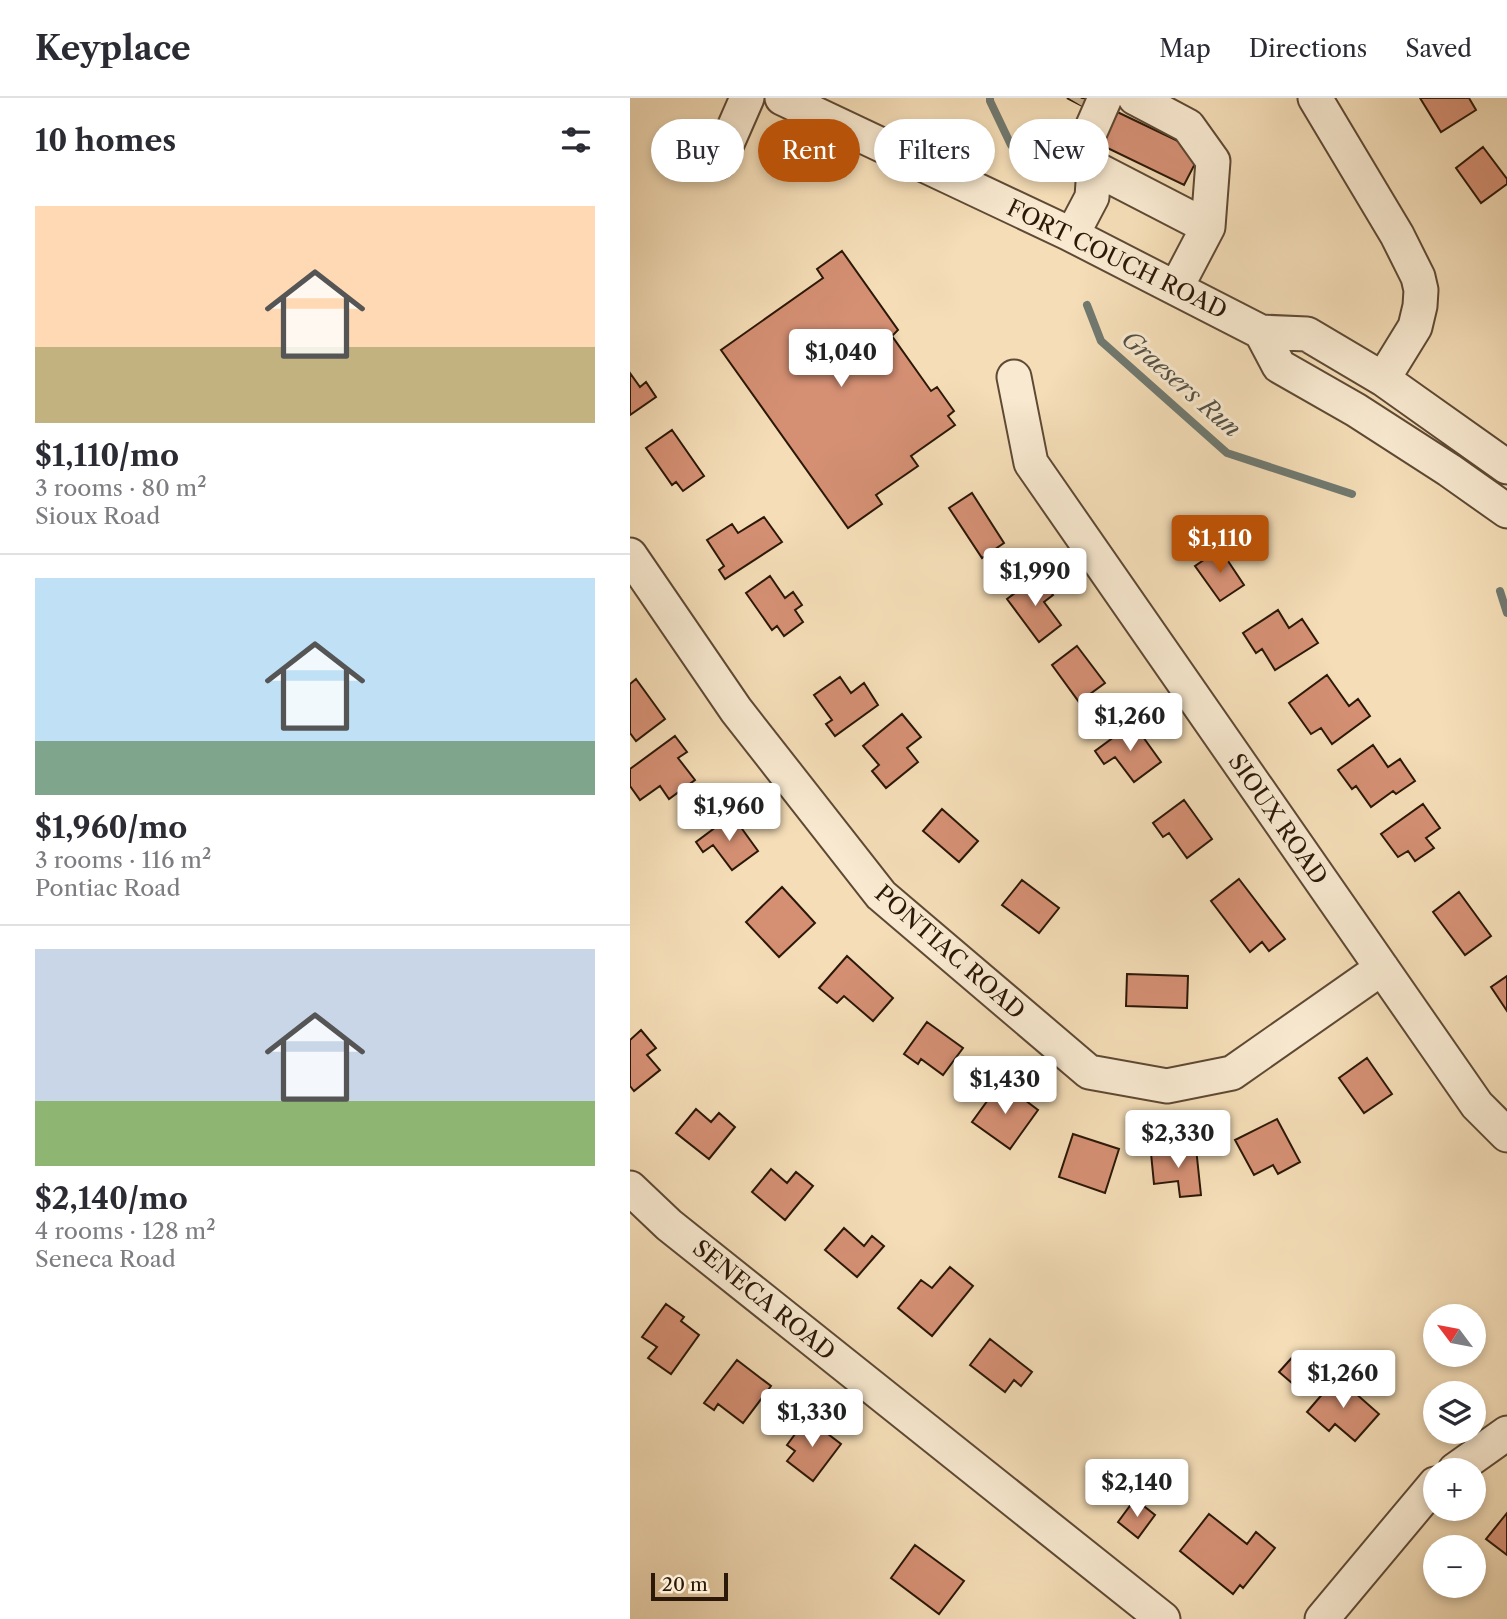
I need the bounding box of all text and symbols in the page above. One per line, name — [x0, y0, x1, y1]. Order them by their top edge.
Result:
text: Keyplace — [35, 28, 191, 69]
text: Map — [1159, 34, 1211, 63]
text: Directions — [1249, 34, 1367, 63]
text: Saved — [1405, 34, 1472, 63]
chip: Buy — [651, 119, 744, 182]
chip: Rent — [758, 119, 860, 182]
chip: Filters — [874, 119, 995, 182]
chip: New — [1009, 119, 1109, 182]
icon: filters — [557, 121, 595, 159]
text: 10 homes — [35, 122, 176, 159]
street label: FORT COUCH ROAD — [1002, 194, 1232, 324]
icon: home — [252, 251, 378, 377]
water label: Graesers Run — [1116, 324, 1247, 443]
pin: $1,040 — [784, 330, 898, 389]
text: $1,040 — [805, 338, 877, 366]
text: $1,110/mo — [35, 437, 179, 474]
text: 3 rooms · 80 m² — [35, 474, 207, 502]
text: Sioux Road — [35, 502, 160, 530]
pin: $1,110 — [1163, 516, 1277, 575]
text: $1,110 — [1188, 524, 1252, 552]
pin: $1,990 — [978, 548, 1092, 608]
text: $1,990 — [999, 557, 1071, 585]
icon: home — [252, 623, 378, 749]
pin: $1,260 — [1073, 694, 1187, 753]
text: $1,260 — [1094, 702, 1166, 730]
street label: SIOUX ROAD — [1223, 748, 1333, 890]
pin: $1,960 — [672, 784, 786, 843]
text: $1,960 — [693, 792, 765, 820]
text: $1,960/mo — [35, 809, 187, 846]
text: 3 rooms · 116 m² — [35, 846, 211, 874]
text: Pontiac Road — [35, 874, 180, 902]
street label: PONTIAC ROAD — [869, 879, 1031, 1025]
icon: home — [252, 994, 378, 1120]
pin: $1,430 — [948, 1056, 1062, 1116]
text: $1,430 — [970, 1065, 1040, 1093]
pin: $2,330 — [1121, 1110, 1235, 1170]
text: $2,330 — [1141, 1119, 1215, 1147]
text: $2,140/mo — [35, 1180, 188, 1217]
text: 4 rooms · 128 m² — [35, 1217, 216, 1245]
street label: SENECA ROAD — [687, 1234, 841, 1366]
text: Seneca Road — [35, 1245, 176, 1273]
north arrow — [1423, 1304, 1486, 1367]
map controls — [1423, 1304, 1486, 1598]
pin: $1,260 — [1286, 1350, 1400, 1410]
text: $1,260 — [1307, 1359, 1379, 1387]
button: layers — [1423, 1381, 1486, 1444]
pin: $1,330 — [755, 1390, 869, 1449]
text: $1,330 — [777, 1398, 847, 1426]
button: + — [1423, 1458, 1486, 1521]
pin: $2,140 — [1080, 1460, 1194, 1519]
text: $2,140 — [1101, 1468, 1173, 1496]
button: − — [1423, 1535, 1486, 1598]
scale bar — [651, 1570, 728, 1602]
text: 20 m — [662, 1573, 708, 1596]

